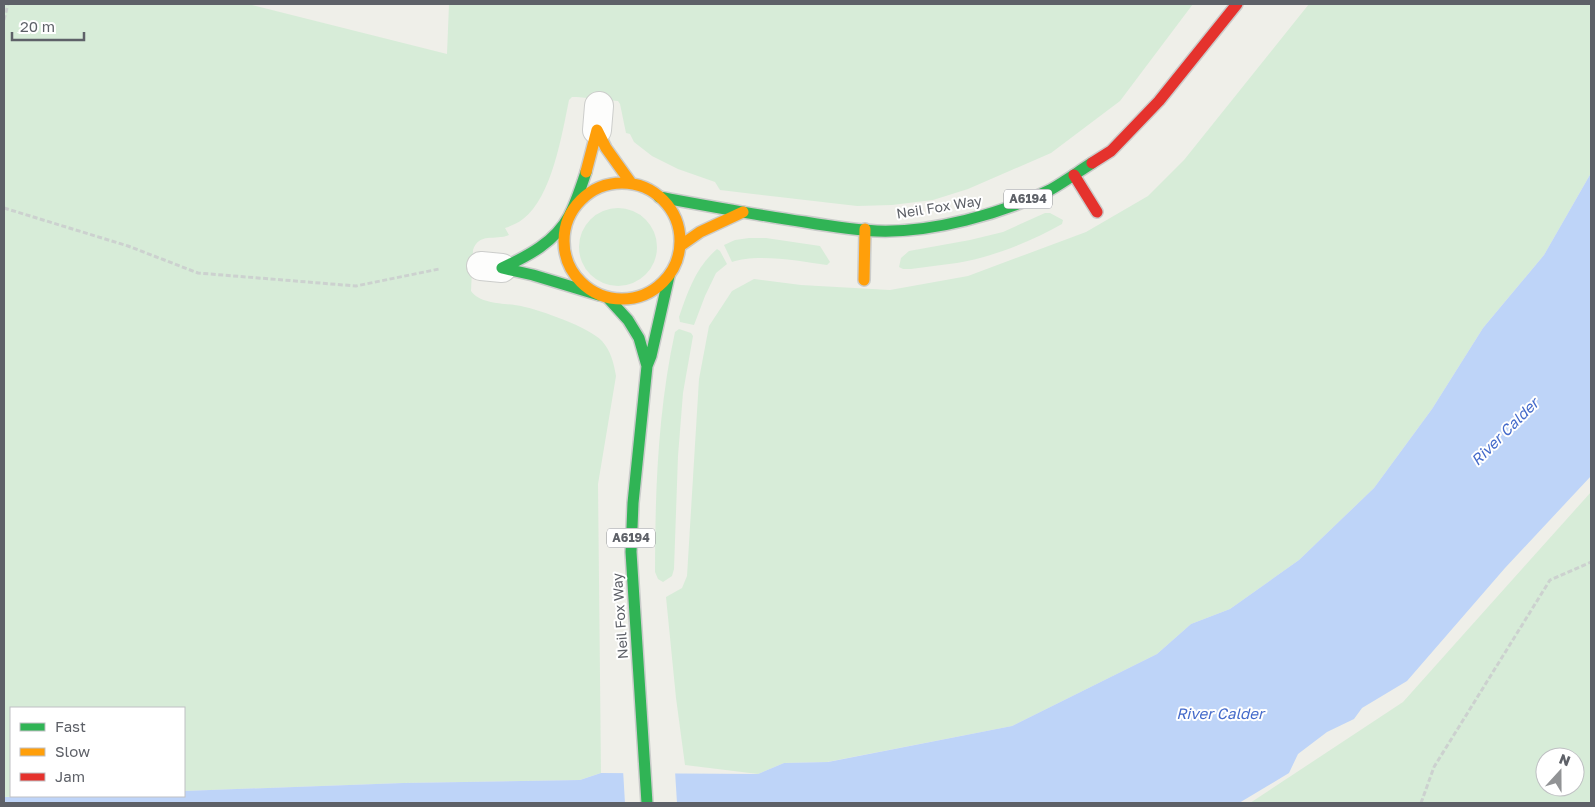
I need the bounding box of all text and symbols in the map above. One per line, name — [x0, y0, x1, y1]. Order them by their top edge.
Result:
scale bar — [12, 10, 85, 42]
text: 20 m — [20, 17, 55, 35]
road number: A6194 — [1004, 190, 1052, 208]
street label: Neil Fox Way — [895, 191, 983, 222]
water label: River Calder — [1467, 392, 1543, 469]
road number: A6194 — [607, 528, 655, 548]
street label: Neil Fox Way — [608, 572, 631, 660]
water label: River Calder — [1176, 704, 1266, 722]
legend — [10, 707, 185, 797]
text: Fast — [55, 717, 86, 735]
text: Slow — [55, 742, 90, 760]
north arrow — [1535, 747, 1585, 797]
text: N — [1557, 750, 1573, 769]
text: Jam — [55, 767, 85, 785]

